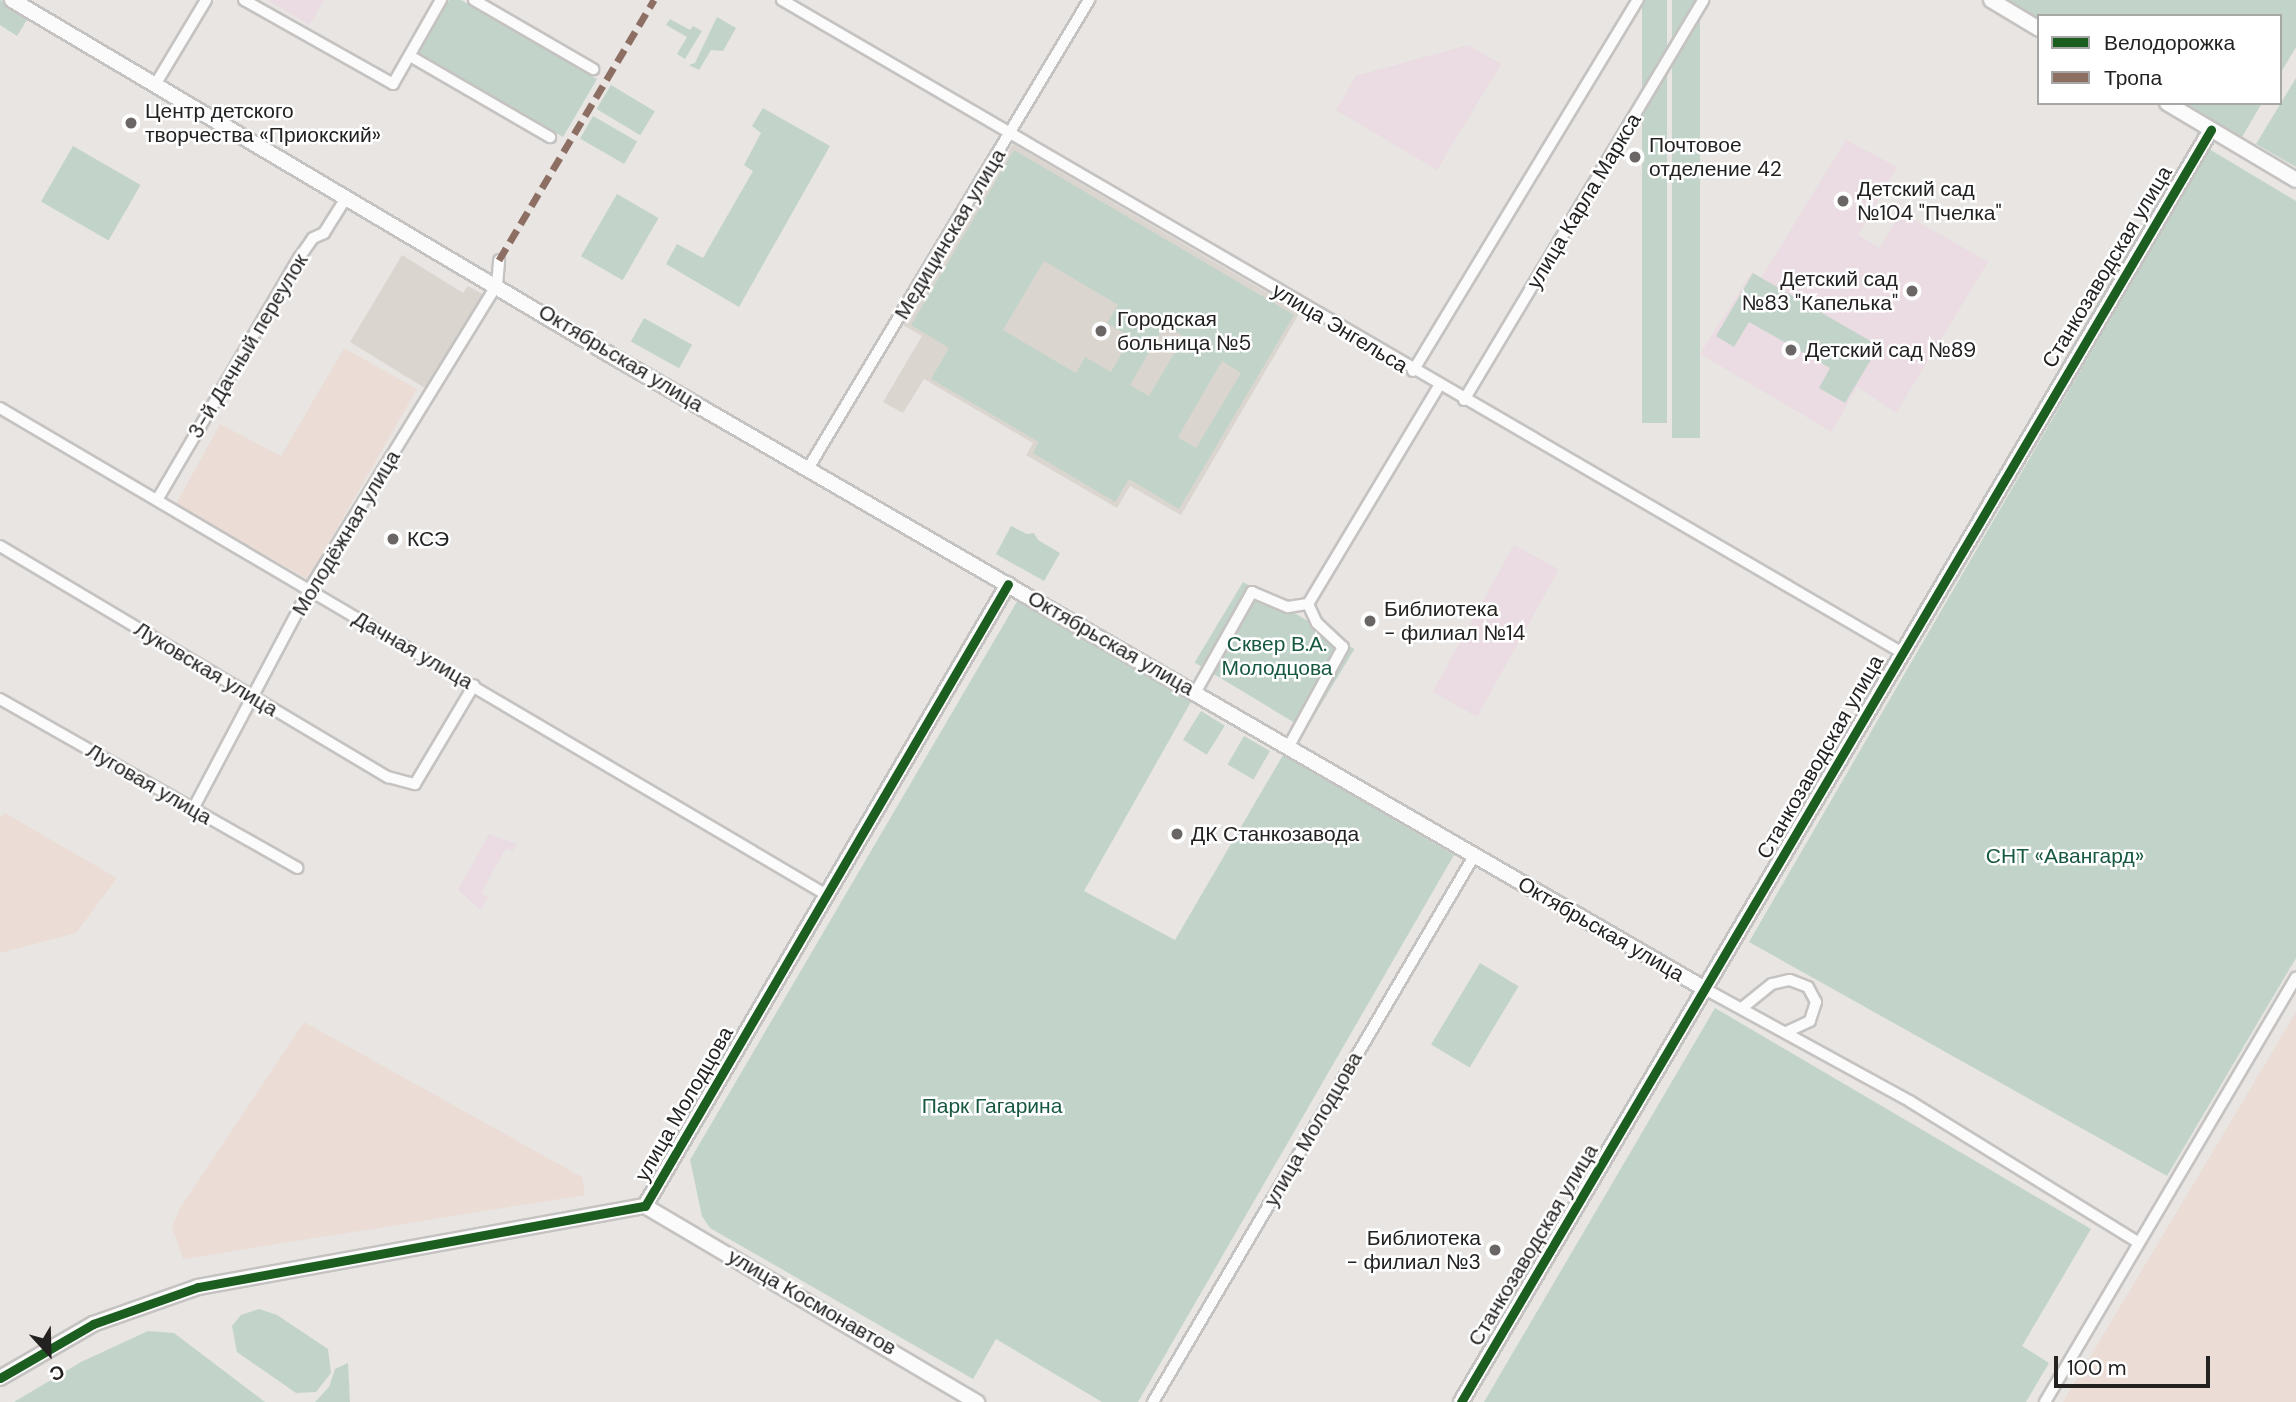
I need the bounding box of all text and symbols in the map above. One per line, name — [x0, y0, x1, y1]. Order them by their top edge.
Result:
legend — [2037, 14, 2282, 105]
text: Велодорожка — [2104, 29, 2235, 57]
text: Тропа — [2104, 64, 2162, 92]
place label: Центр детского творчества «Приокский» — [145, 98, 381, 148]
street label: улица Карла Маркса — [1522, 109, 1646, 293]
marker: Центр детского творчества «Приокский» — [123, 115, 139, 131]
place label: Почтовое отделение 42 — [1649, 132, 1782, 182]
street label: Медицинская улица — [889, 144, 1011, 324]
marker: Почтовое отделение 42 — [1627, 149, 1643, 165]
street label: Станкозаводская улица — [2037, 162, 2177, 372]
place label: Детский сад №104 "Пчелка" — [1857, 176, 2002, 226]
marker: Детский сад №104 "Пчелка" — [1835, 193, 1851, 209]
street label: 3-й Дачный переулок — [183, 249, 313, 443]
place label: Детский сад №83 "Капелька" — [1742, 266, 1898, 316]
street label: улица Энгельса — [1268, 278, 1412, 378]
marker: Детский сад №83 "Капелька" — [1904, 283, 1920, 299]
street label: Октябрьская улица — [534, 299, 708, 417]
place label: Городская больница №5 — [1117, 306, 1251, 356]
marker: Городская больница №5 — [1091, 321, 1111, 341]
place label: Детский сад №89 — [1805, 337, 1976, 363]
marker: Детский сад №89 — [1783, 342, 1799, 358]
street label: Молодёжная улица — [287, 446, 405, 620]
place label: КСЭ — [407, 526, 449, 552]
marker: КСЭ — [385, 531, 401, 547]
street label: Октябрьская улица — [1023, 585, 1199, 701]
place label: Библиотека - филиал №14 — [1384, 596, 1525, 646]
street label: Дачная улица — [349, 606, 477, 694]
marker: Библиотека - филиал №14 — [1362, 613, 1378, 629]
street label: Луковская улица — [130, 616, 282, 722]
park label: Сквер В.А. Молодцова — [1222, 631, 1332, 681]
street label: Станкозаводская улица — [1751, 651, 1889, 863]
street label: Луговая улица — [82, 738, 216, 830]
place label: ДК Станкозавода — [1191, 821, 1359, 847]
marker: ДК Станкозавода — [1169, 826, 1185, 842]
park label: СНТ «Авангард» — [1986, 843, 2144, 869]
street label: Октябрьская улица — [1513, 871, 1689, 987]
street label: улица Молодцова — [630, 1022, 738, 1186]
street label: улица Молодцова — [1259, 1047, 1367, 1211]
park label: Парк Гагарина — [922, 1093, 1062, 1119]
street label: Станкозаводская улица — [1463, 1140, 1603, 1350]
place label: Библиотека - филиал №3 — [1347, 1225, 1481, 1275]
marker: Библиотека - филиал №3 — [1487, 1242, 1503, 1258]
street label: улица Космонавтов — [723, 1244, 901, 1360]
north arrow — [14, 1318, 84, 1388]
scale bar — [2058, 1342, 2214, 1386]
text: 100 m — [2067, 1354, 2127, 1382]
text: С — [46, 1359, 68, 1387]

